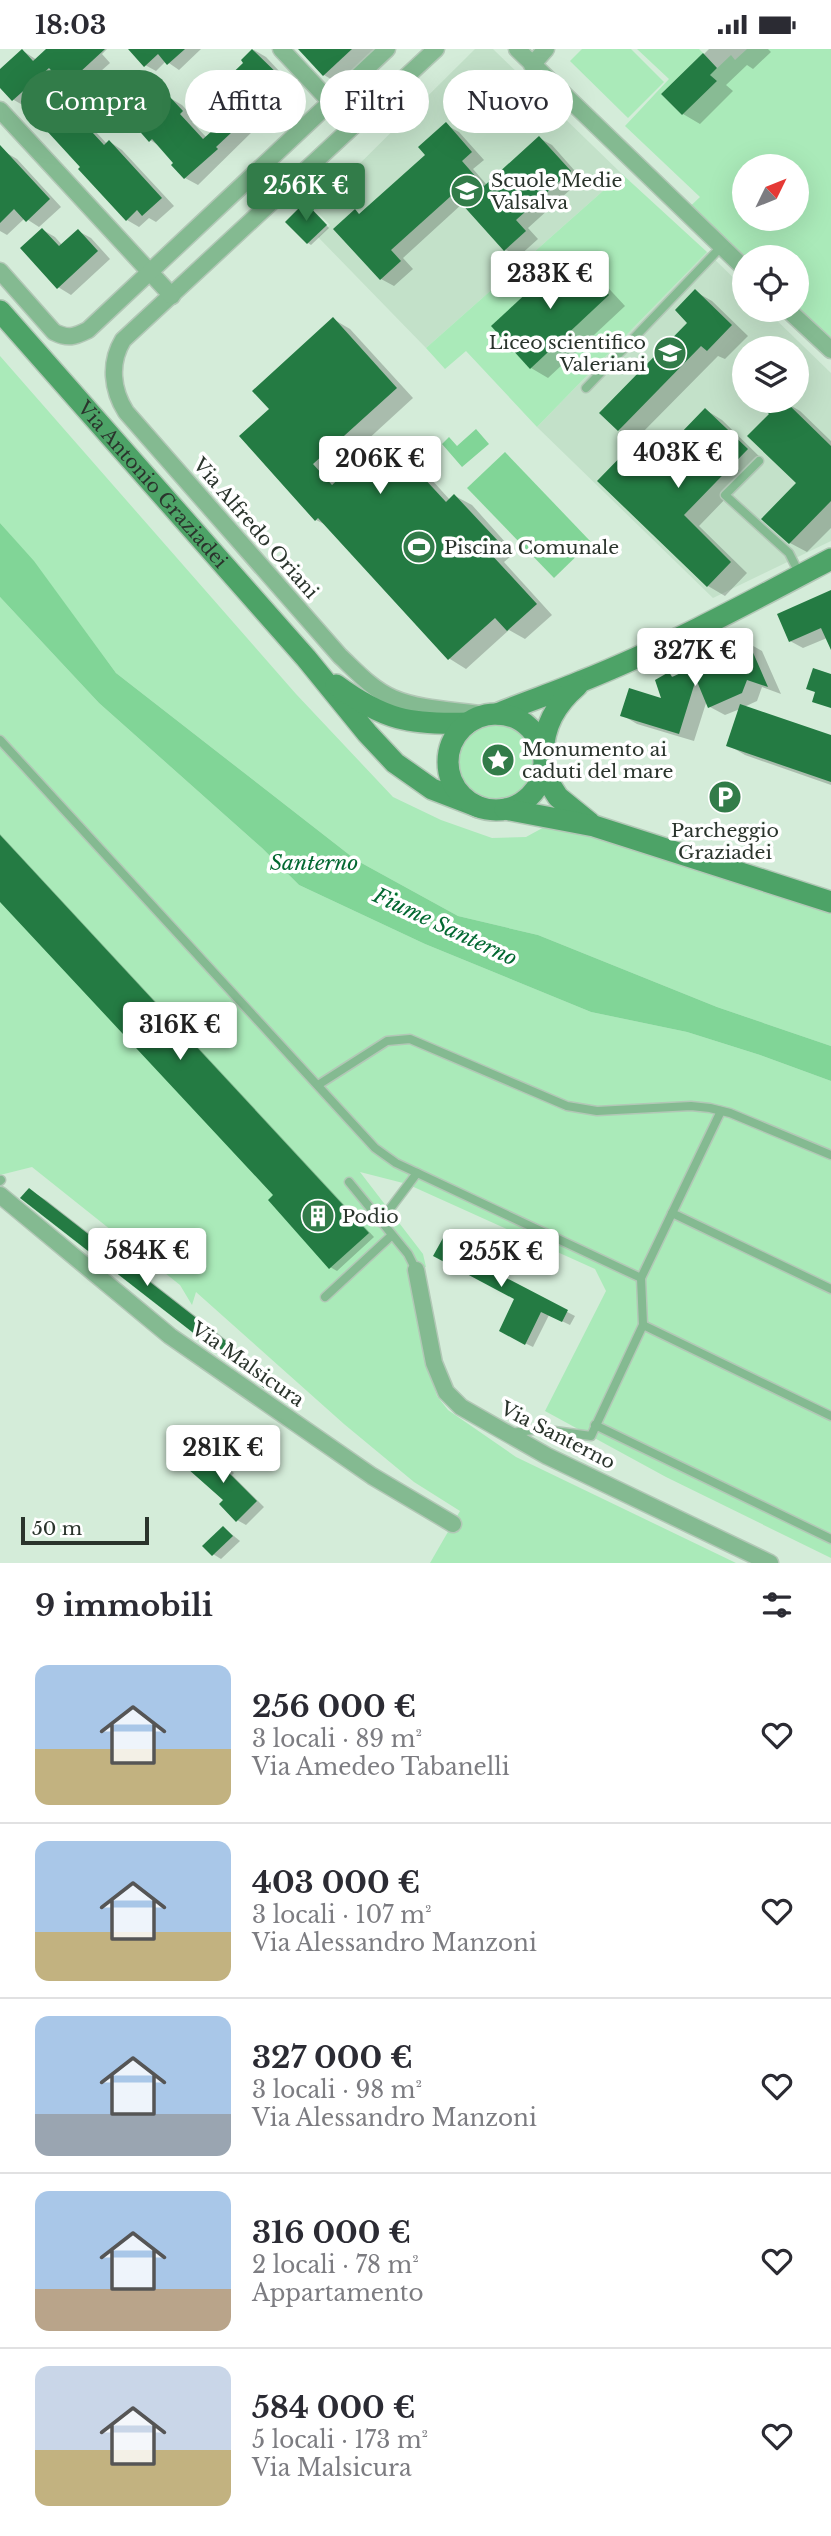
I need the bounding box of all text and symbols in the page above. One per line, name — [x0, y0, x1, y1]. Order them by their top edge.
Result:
text: 18:03 — [35, 9, 106, 41]
chip: Compra — [21, 70, 171, 133]
chip: Affitta — [185, 70, 306, 133]
chip: Filtri — [320, 70, 429, 133]
chip: Nuovo — [443, 70, 573, 133]
north arrow — [732, 154, 808, 231]
map controls — [732, 154, 809, 413]
pin: 256K € — [249, 163, 363, 223]
place label: Scuole Medie Valsalva — [490, 169, 622, 214]
text: 256K € — [263, 172, 349, 200]
school or university icon: Scuole Medie Valsalva — [448, 172, 486, 210]
button: locate — [732, 245, 809, 322]
pin: 233K € — [493, 251, 607, 311]
text: 233K € — [507, 260, 593, 288]
place label: Liceo scientifico Valeriani — [489, 331, 647, 376]
school or university icon: Liceo scientifico Valeriani — [651, 334, 689, 372]
button: layers — [732, 336, 809, 413]
street label: Via Antonio Graziadei — [72, 396, 232, 573]
pin: 403K € — [621, 431, 735, 490]
pin: 206K € — [323, 437, 437, 496]
text: 403K € — [633, 439, 723, 467]
text: 206K € — [335, 445, 425, 473]
street label: Via Alfredo Oriani — [188, 452, 323, 604]
sports icon: Piscina Comunale — [400, 528, 438, 566]
place label: Piscina Comunale — [444, 536, 619, 559]
pin: 327K € — [638, 629, 752, 688]
text: 327K € — [653, 637, 737, 665]
place label: Monumento ai caduti del mare — [522, 738, 673, 783]
place icon: Monumento ai caduti del mare — [479, 741, 517, 779]
parking icon: Parcheggio Graziadei — [706, 778, 744, 816]
place label: Parcheggio Graziadei — [671, 819, 779, 864]
water label: Santerno — [270, 850, 358, 876]
water label: Fiume Santerno — [368, 882, 521, 972]
pin: 316K € — [123, 1003, 237, 1062]
text: 316K € — [139, 1011, 221, 1039]
building icon: Podio — [299, 1197, 337, 1235]
place label: Podio — [342, 1205, 399, 1228]
pin: 584K € — [90, 1229, 204, 1288]
pin: 255K € — [444, 1229, 558, 1289]
text: 584K € — [104, 1237, 190, 1265]
text: 255K € — [459, 1238, 543, 1266]
street label: Via Malsicura — [186, 1317, 309, 1412]
street label: Via Santerno — [496, 1396, 619, 1474]
pin: 281K € — [166, 1425, 280, 1485]
text: 281K € — [182, 1434, 264, 1462]
scale bar — [21, 1514, 149, 1546]
text: 50 m — [32, 1517, 82, 1540]
icon: filters — [758, 1586, 796, 1624]
text: 9 immobili — [35, 1587, 213, 1624]
text: 256 000 € — [252, 1688, 416, 1725]
icon: home — [91, 1693, 175, 1777]
icon: heart — [758, 1716, 796, 1754]
text: 3 locali · 89 m² — [252, 1725, 422, 1753]
text: Via Amedeo Tabanelli — [252, 1753, 510, 1781]
text: 403 000 € — [252, 1864, 420, 1901]
icon: home — [91, 1869, 175, 1953]
icon: heart — [758, 1892, 796, 1930]
text: 3 locali · 107 m² — [252, 1901, 432, 1929]
text: Via Alessandro Manzoni — [252, 1929, 537, 1957]
text: 327 000 € — [252, 2039, 413, 2076]
icon: home — [91, 2044, 175, 2128]
icon: heart — [758, 2067, 796, 2105]
text: 3 locali · 98 m² — [252, 2076, 422, 2104]
text: Via Alessandro Manzoni — [252, 2104, 537, 2132]
text: 316 000 € — [252, 2214, 411, 2251]
icon: home — [91, 2219, 175, 2303]
icon: heart — [758, 2242, 796, 2280]
text: 2 locali · 78 m² — [252, 2251, 419, 2279]
text: Appartamento — [252, 2279, 424, 2307]
text: 584 000 € — [252, 2389, 416, 2426]
icon: home — [91, 2394, 175, 2478]
icon: heart — [758, 2417, 796, 2455]
text: 5 locali · 173 m² — [252, 2426, 428, 2454]
text: Via Malsicura — [252, 2454, 412, 2482]

